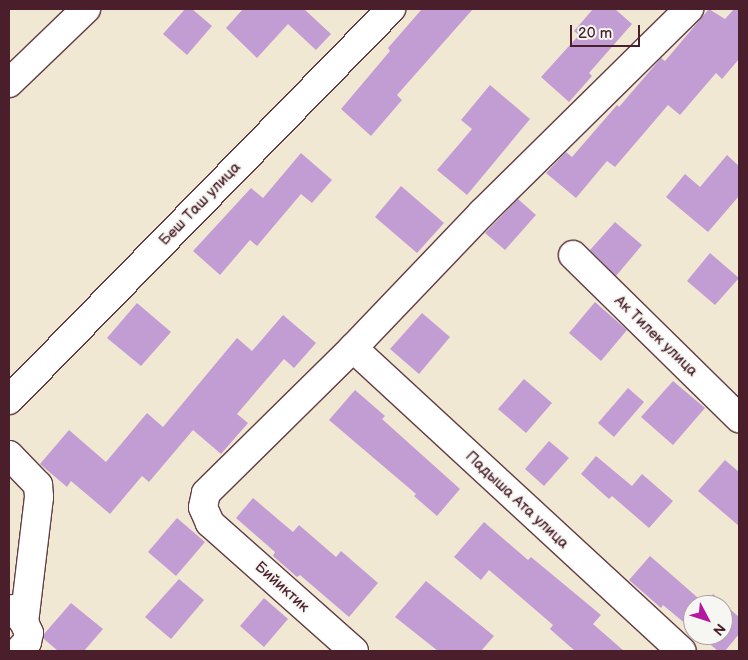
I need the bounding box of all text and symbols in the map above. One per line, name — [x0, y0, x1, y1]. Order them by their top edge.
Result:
scale bar — [573, 15, 643, 47]
text: 20 m — [578, 24, 612, 43]
street label: Беш Таш улица — [156, 159, 244, 249]
street label: Ак Тилек улица — [611, 292, 701, 380]
street label: Падыша Ата улица — [462, 447, 572, 553]
street label: Бийиктик — [251, 558, 313, 616]
north arrow — [683, 595, 733, 645]
text: N — [709, 620, 729, 639]

